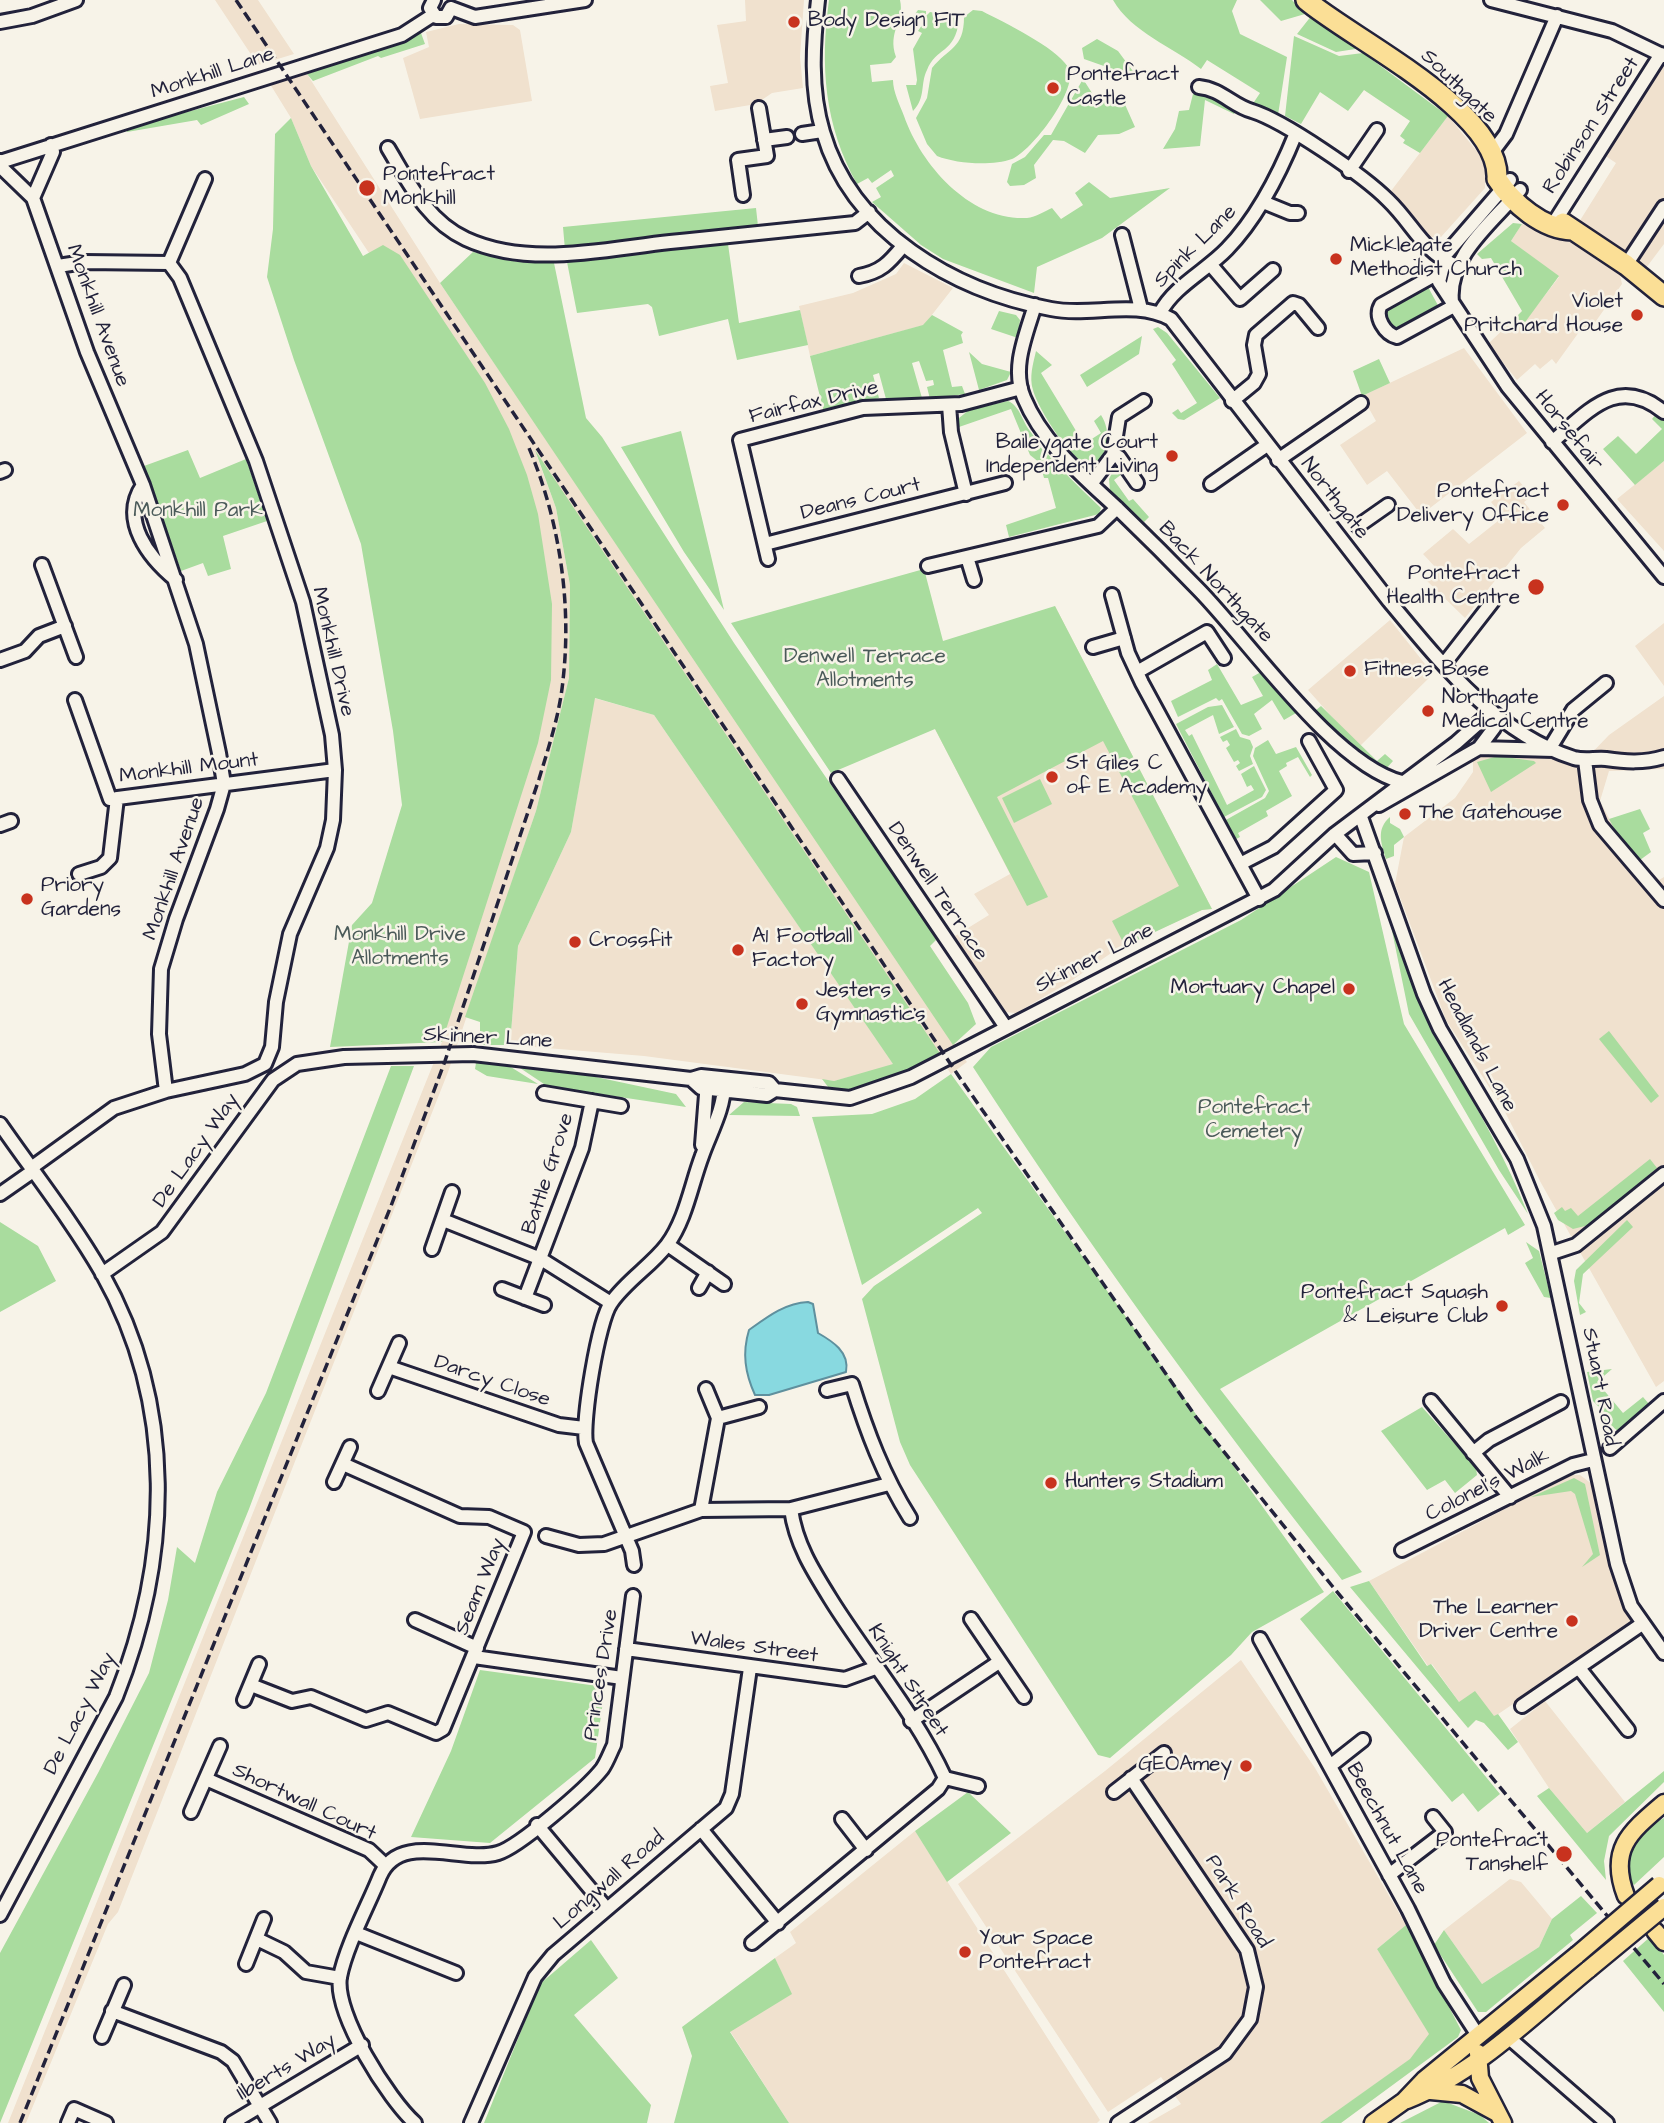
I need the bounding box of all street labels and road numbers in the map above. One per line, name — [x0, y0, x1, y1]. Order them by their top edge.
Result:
street label: Monkhill Lane — [148, 42, 278, 106]
street label: Southgate — [1415, 45, 1501, 129]
street label: Robinson Street — [1538, 53, 1646, 199]
street label: Spink Lane — [1149, 200, 1243, 294]
street label: Monkhill Avenue — [60, 241, 134, 391]
street label: Fairfax Drive — [747, 376, 881, 430]
street label: Horsefair — [1528, 386, 1608, 476]
street label: Northgate — [1294, 453, 1374, 545]
street label: Deans Court — [799, 473, 923, 527]
street label: Back Northgate — [1152, 517, 1278, 649]
street label: Monkhill Drive — [305, 585, 359, 719]
street label: Monkhill Mount — [118, 748, 260, 790]
street label: Monkhill Avenue — [139, 794, 211, 944]
street label: Denwell Terrace — [881, 818, 993, 966]
street label: Skinner Lane — [1032, 918, 1158, 1000]
street label: Headlands Lane — [1430, 975, 1522, 1117]
street label: Skinner Lane — [423, 1023, 553, 1055]
street label: De Lacy Way — [148, 1089, 246, 1213]
street label: Battle Grove — [518, 1110, 580, 1238]
street label: Stuart Road — [1575, 1326, 1623, 1448]
street label: Darcy Close — [431, 1350, 553, 1414]
street label: Colonel's Walk — [1422, 1444, 1554, 1528]
street label: Seam Way — [450, 1535, 512, 1639]
street label: Princes Drive — [579, 1607, 625, 1743]
street label: Knight Street — [861, 1620, 953, 1742]
street label: Wales Street — [688, 1627, 820, 1669]
street label: De Lacy Way — [39, 1649, 123, 1779]
street label: Shortwall Court — [228, 1759, 380, 1847]
street label: Beechnut Lane — [1339, 1759, 1433, 1899]
street label: Longwall Road — [549, 1826, 671, 1936]
street label: Park Road — [1198, 1851, 1276, 1953]
street label: Ilberts Way — [233, 2029, 341, 2107]

